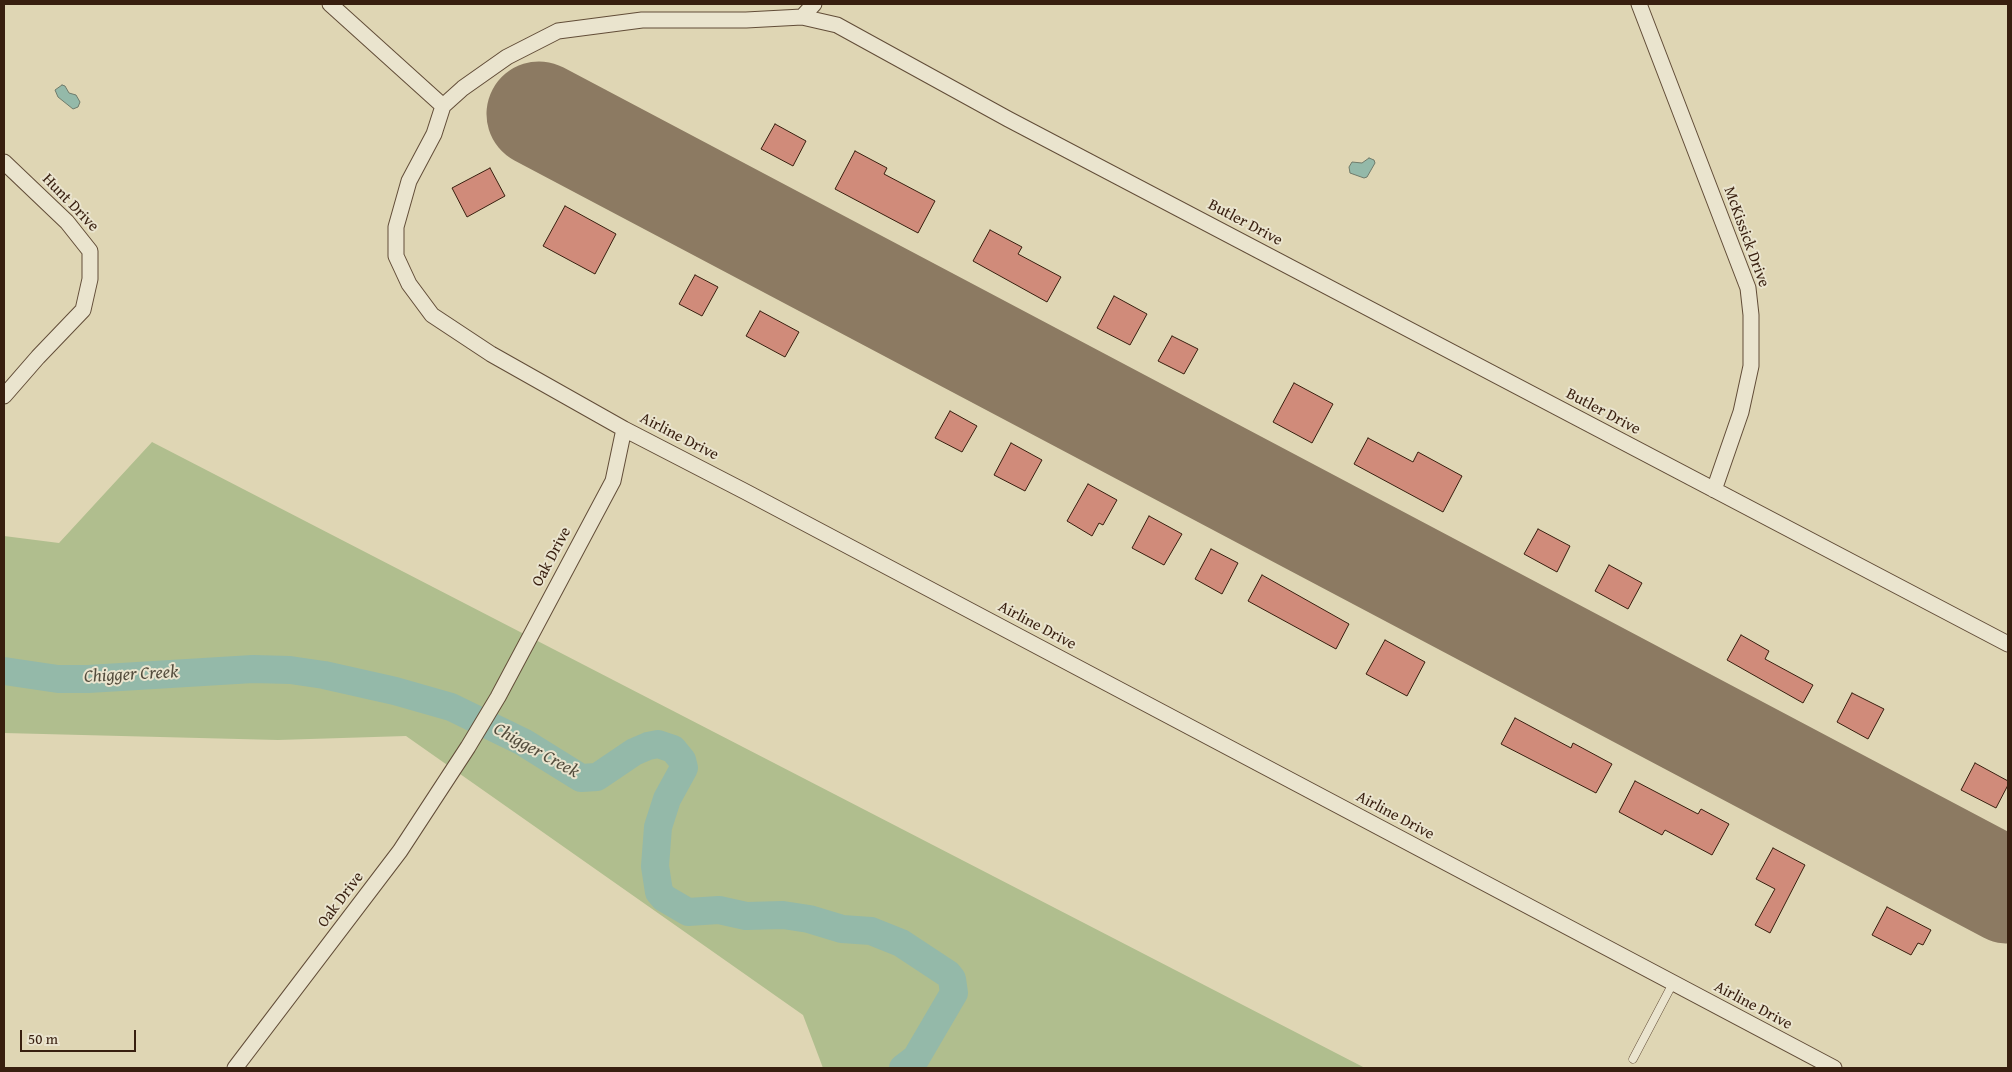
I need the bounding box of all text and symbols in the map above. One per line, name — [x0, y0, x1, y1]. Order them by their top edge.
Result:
street label: Hunt Drive — [38, 170, 102, 236]
street label: McKissick Drive — [1719, 184, 1773, 290]
street label: Butler Drive — [1205, 195, 1285, 251]
street label: Butler Drive — [1563, 384, 1643, 440]
street label: Airline Drive — [636, 409, 722, 465]
street label: Oak Drive — [528, 524, 576, 590]
street label: Airline Drive — [995, 597, 1079, 655]
water label: Chigger Creek — [83, 662, 179, 688]
water label: Chigger Creek — [490, 719, 582, 783]
street label: Airline Drive — [1353, 787, 1437, 845]
street label: Oak Drive — [314, 868, 368, 932]
street label: Airline Drive — [1711, 977, 1795, 1035]
scale bar — [22, 1020, 139, 1052]
text: 50 m — [28, 1028, 58, 1049]

